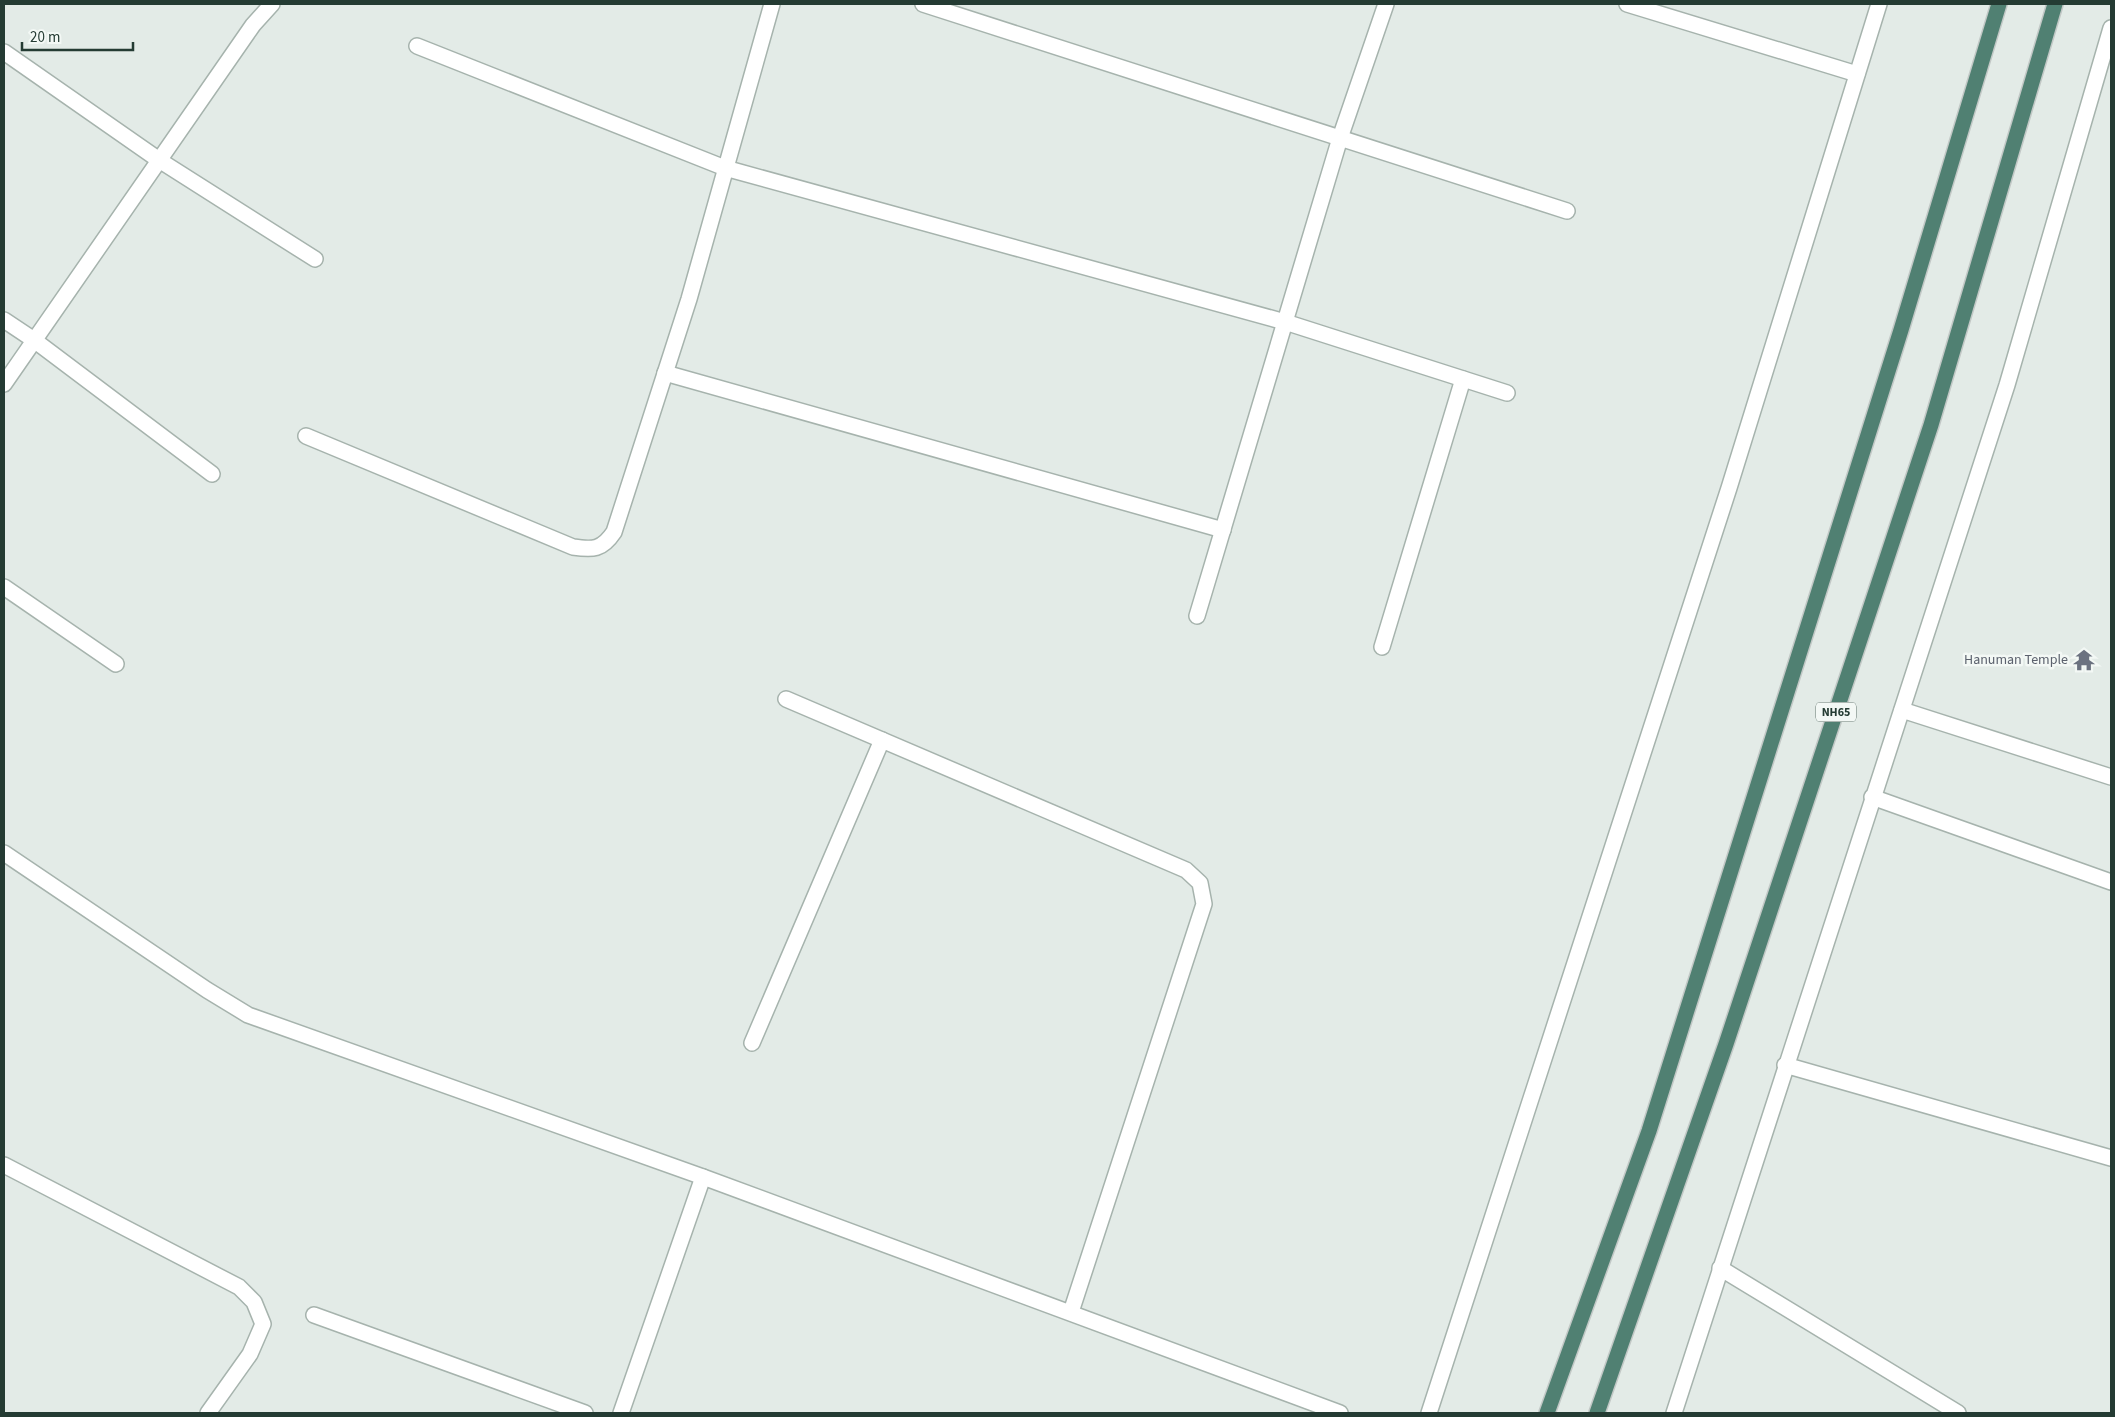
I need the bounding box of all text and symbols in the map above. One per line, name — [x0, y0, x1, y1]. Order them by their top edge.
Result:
scale bar — [22, 20, 134, 52]
text: 20 m — [30, 27, 60, 48]
temple icon: Hanuman Temple — [2071, 647, 2097, 673]
place label: Hanuman Temple — [1964, 650, 2068, 670]
road number: NH65 — [1816, 702, 1856, 722]

